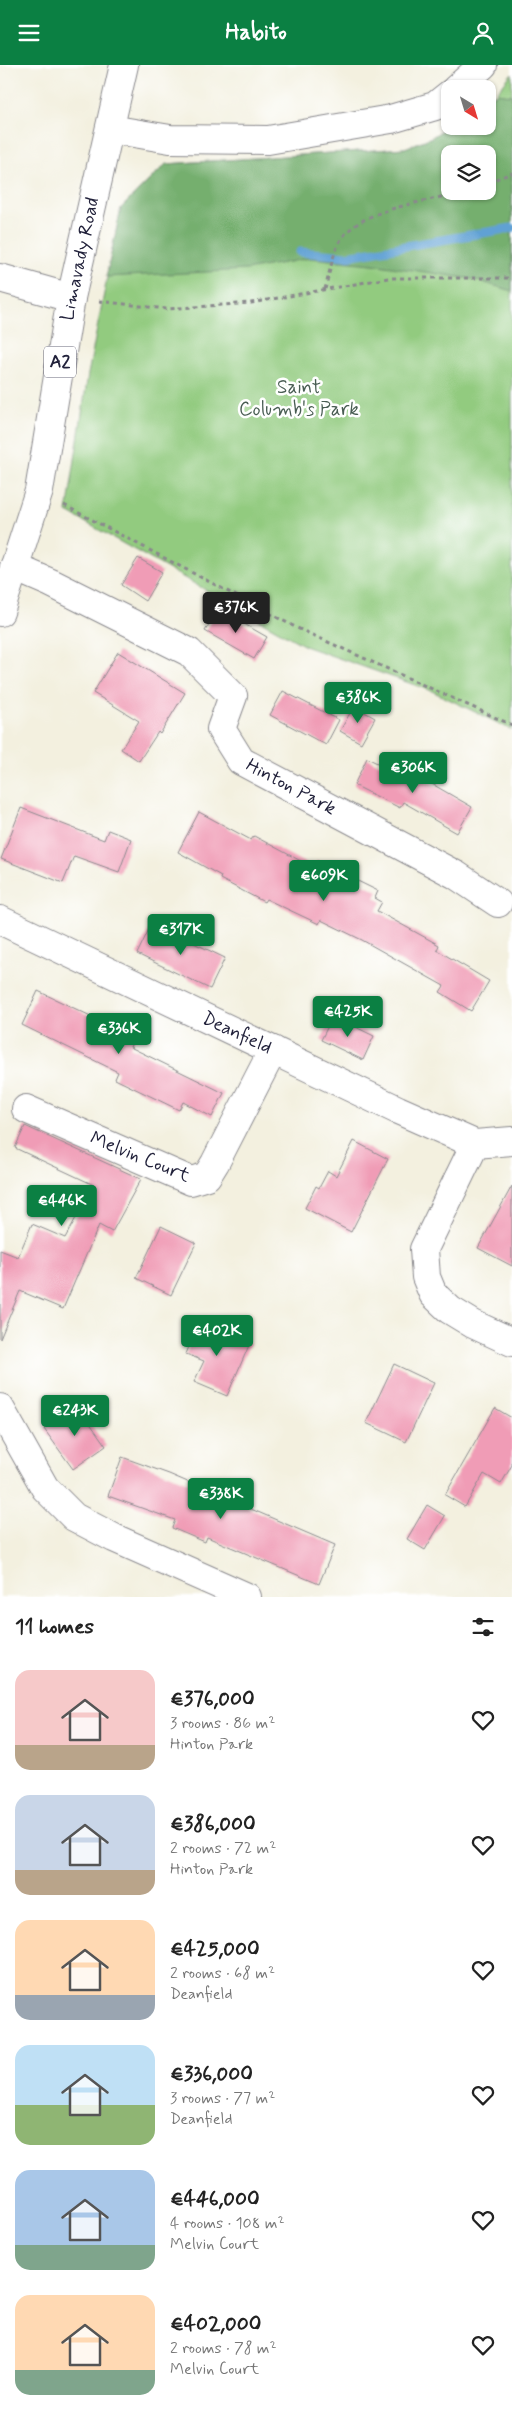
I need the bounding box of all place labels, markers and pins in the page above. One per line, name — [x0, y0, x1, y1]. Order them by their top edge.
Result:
pin: €376K — [201, 591, 271, 634]
pin: €386K — [323, 681, 393, 724]
pin: €306K — [378, 751, 448, 794]
pin: €609K — [289, 859, 359, 902]
pin: €317K — [146, 913, 216, 956]
pin: €425K — [313, 995, 383, 1038]
pin: €336K — [84, 1013, 154, 1055]
pin: €446K — [27, 1185, 97, 1227]
pin: €402K — [182, 1315, 252, 1357]
pin: €243K — [40, 1395, 110, 1437]
pin: €338K — [186, 1477, 256, 1520]

